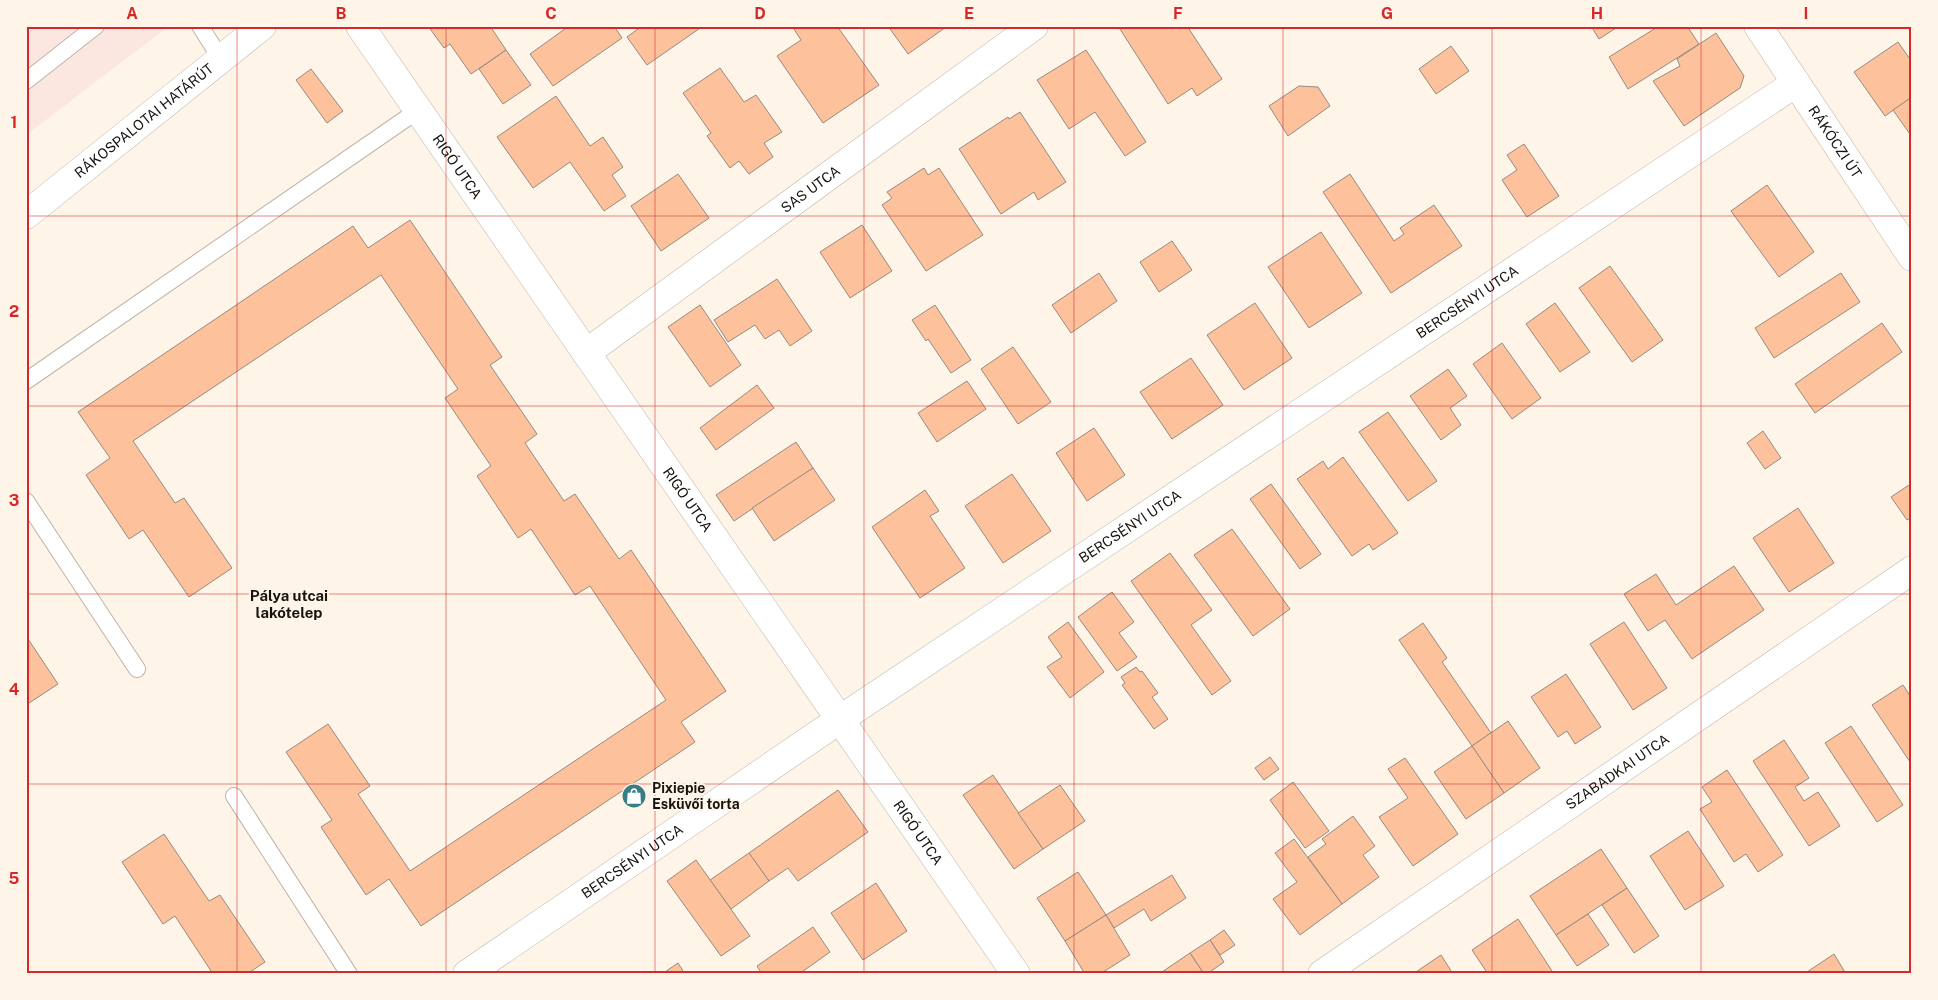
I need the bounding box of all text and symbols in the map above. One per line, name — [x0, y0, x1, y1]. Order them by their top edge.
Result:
text: A — [126, 4, 138, 23]
text: B — [336, 4, 347, 23]
text: C — [545, 4, 557, 23]
text: D — [754, 4, 766, 23]
text: E — [964, 4, 974, 23]
text: F — [1173, 4, 1183, 23]
text: G — [1381, 4, 1393, 23]
text: H — [1591, 4, 1603, 23]
text: I — [1804, 4, 1808, 23]
street label: RÁKOSPALOTAI HATÁRÚT — [71, 60, 216, 181]
street label: RÁKÓCZI ÚT — [1805, 103, 1865, 181]
text: 1 — [11, 113, 17, 132]
street label: RIGÓ UTCA — [429, 131, 485, 202]
street label: SAS UTCA — [778, 162, 843, 216]
street label: BERCSÉNYI UTCA — [1413, 262, 1521, 342]
text: 2 — [9, 302, 19, 321]
street label: RIGÓ UTCA — [660, 464, 716, 535]
street label: BERCSÉNYI UTCA — [1076, 487, 1184, 566]
text: 3 — [9, 491, 19, 510]
district label: Pálya utcai lakótelep — [250, 587, 328, 621]
text: 4 — [9, 680, 20, 699]
street label: SZABADKAI UTCA — [1563, 731, 1672, 813]
place label: Pixiepie Esküvői torta — [652, 780, 740, 812]
shop icon: Pixiepie Esküvői torta — [621, 783, 647, 809]
street label: RIGÓ UTCA — [890, 797, 946, 868]
street label: BERCSÉNYI UTCA — [578, 821, 686, 901]
text: 5 — [9, 869, 20, 888]

